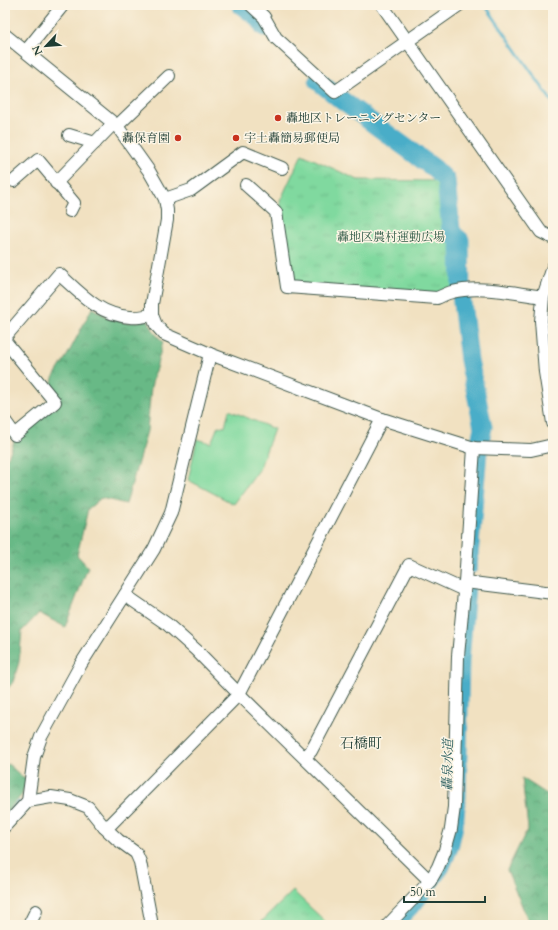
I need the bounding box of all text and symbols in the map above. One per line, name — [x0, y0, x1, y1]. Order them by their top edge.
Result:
north arrow — [26, 26, 66, 66]
text: N — [28, 42, 46, 58]
place label: 轟地区トレーニングセンター — [286, 110, 441, 126]
marker: 轟地区トレーニングセンター — [273, 113, 283, 123]
place label: 轟保育園 — [122, 130, 170, 146]
place label: 宇土轟簡易郵便局 — [244, 130, 340, 146]
marker: 轟保育園 — [173, 133, 183, 143]
marker: 宇土轟簡易郵便局 — [231, 133, 241, 143]
park label: 轟地区農村運動広場 — [337, 229, 445, 245]
district label: 石橋町 — [340, 734, 382, 753]
water label: 轟泉水道 — [439, 737, 457, 791]
scale bar — [404, 878, 485, 904]
text: 50 m — [410, 884, 437, 900]

